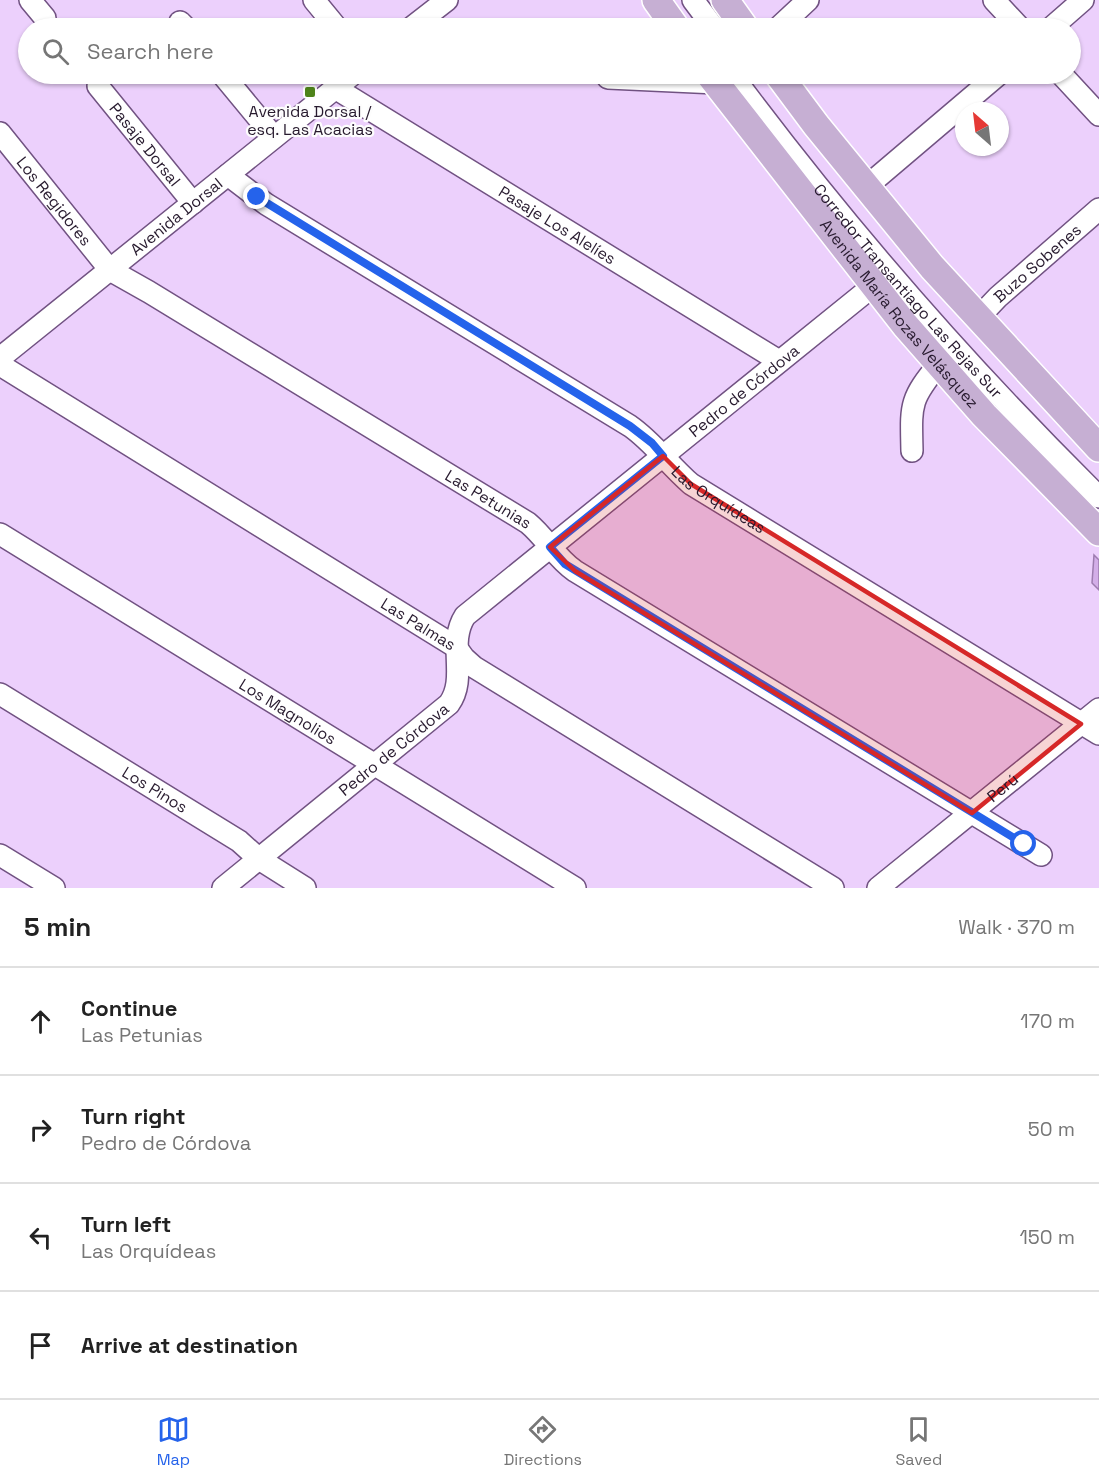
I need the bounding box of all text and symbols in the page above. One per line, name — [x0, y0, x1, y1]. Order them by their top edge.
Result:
search box — [18, 18, 1081, 84]
icon: search — [39, 35, 72, 68]
text: Search here — [87, 37, 214, 65]
marker: Avenida Dorsal / esq. Las Acacias — [303, 85, 317, 99]
street label: Pasaje Dorsal — [105, 98, 185, 190]
place label: Avenida Dorsal / esq. Las Acacias — [247, 101, 373, 140]
north arrow — [955, 102, 1009, 156]
street label: Los Regidores — [12, 152, 97, 250]
street label: Avenida Dorsal — [126, 173, 227, 260]
street label: Corredor Transantiago Las Rejas Sur — [809, 179, 1007, 402]
street label: Pasaje Los Alelíes — [495, 181, 620, 269]
route end — [243, 183, 269, 209]
street label: Avenida María Rozas Velásquez — [816, 215, 983, 412]
street label: Buzo Sobenes — [989, 219, 1085, 307]
street label: Pedro de Córdova — [684, 340, 803, 442]
street label: Las Orquídeas — [667, 461, 770, 538]
street label: Las Petunias — [441, 465, 536, 533]
street label: Las Palmas — [377, 593, 460, 655]
street label: Los Magnolios — [235, 673, 340, 749]
street label: Pedro de Córdova — [334, 698, 453, 800]
street label: Los Pinos — [119, 761, 192, 817]
street label: Perú — [982, 768, 1022, 806]
route start — [1010, 830, 1036, 856]
text: 5 min — [24, 910, 91, 944]
text: Walk · 370 m — [958, 914, 1075, 940]
text: Continue — [81, 994, 177, 1022]
icon: ahead — [24, 1005, 57, 1038]
text: 170 m — [1020, 1008, 1075, 1034]
text: Las Petunias — [81, 1022, 203, 1048]
text: Turn right — [81, 1102, 186, 1130]
icon: right — [24, 1113, 57, 1146]
text: 50 m — [1028, 1116, 1075, 1142]
text: Pedro de Córdova — [81, 1130, 251, 1156]
text: Turn left — [81, 1210, 171, 1238]
icon: left — [24, 1221, 57, 1254]
text: 150 m — [1020, 1224, 1075, 1250]
text: Las Orquídeas — [81, 1238, 216, 1264]
icon: arrive — [24, 1329, 57, 1362]
text: Arrive at destination — [81, 1331, 298, 1359]
tab: Map — [157, 1413, 190, 1470]
tab: Directions — [504, 1413, 582, 1470]
tab: Saved — [896, 1413, 942, 1470]

